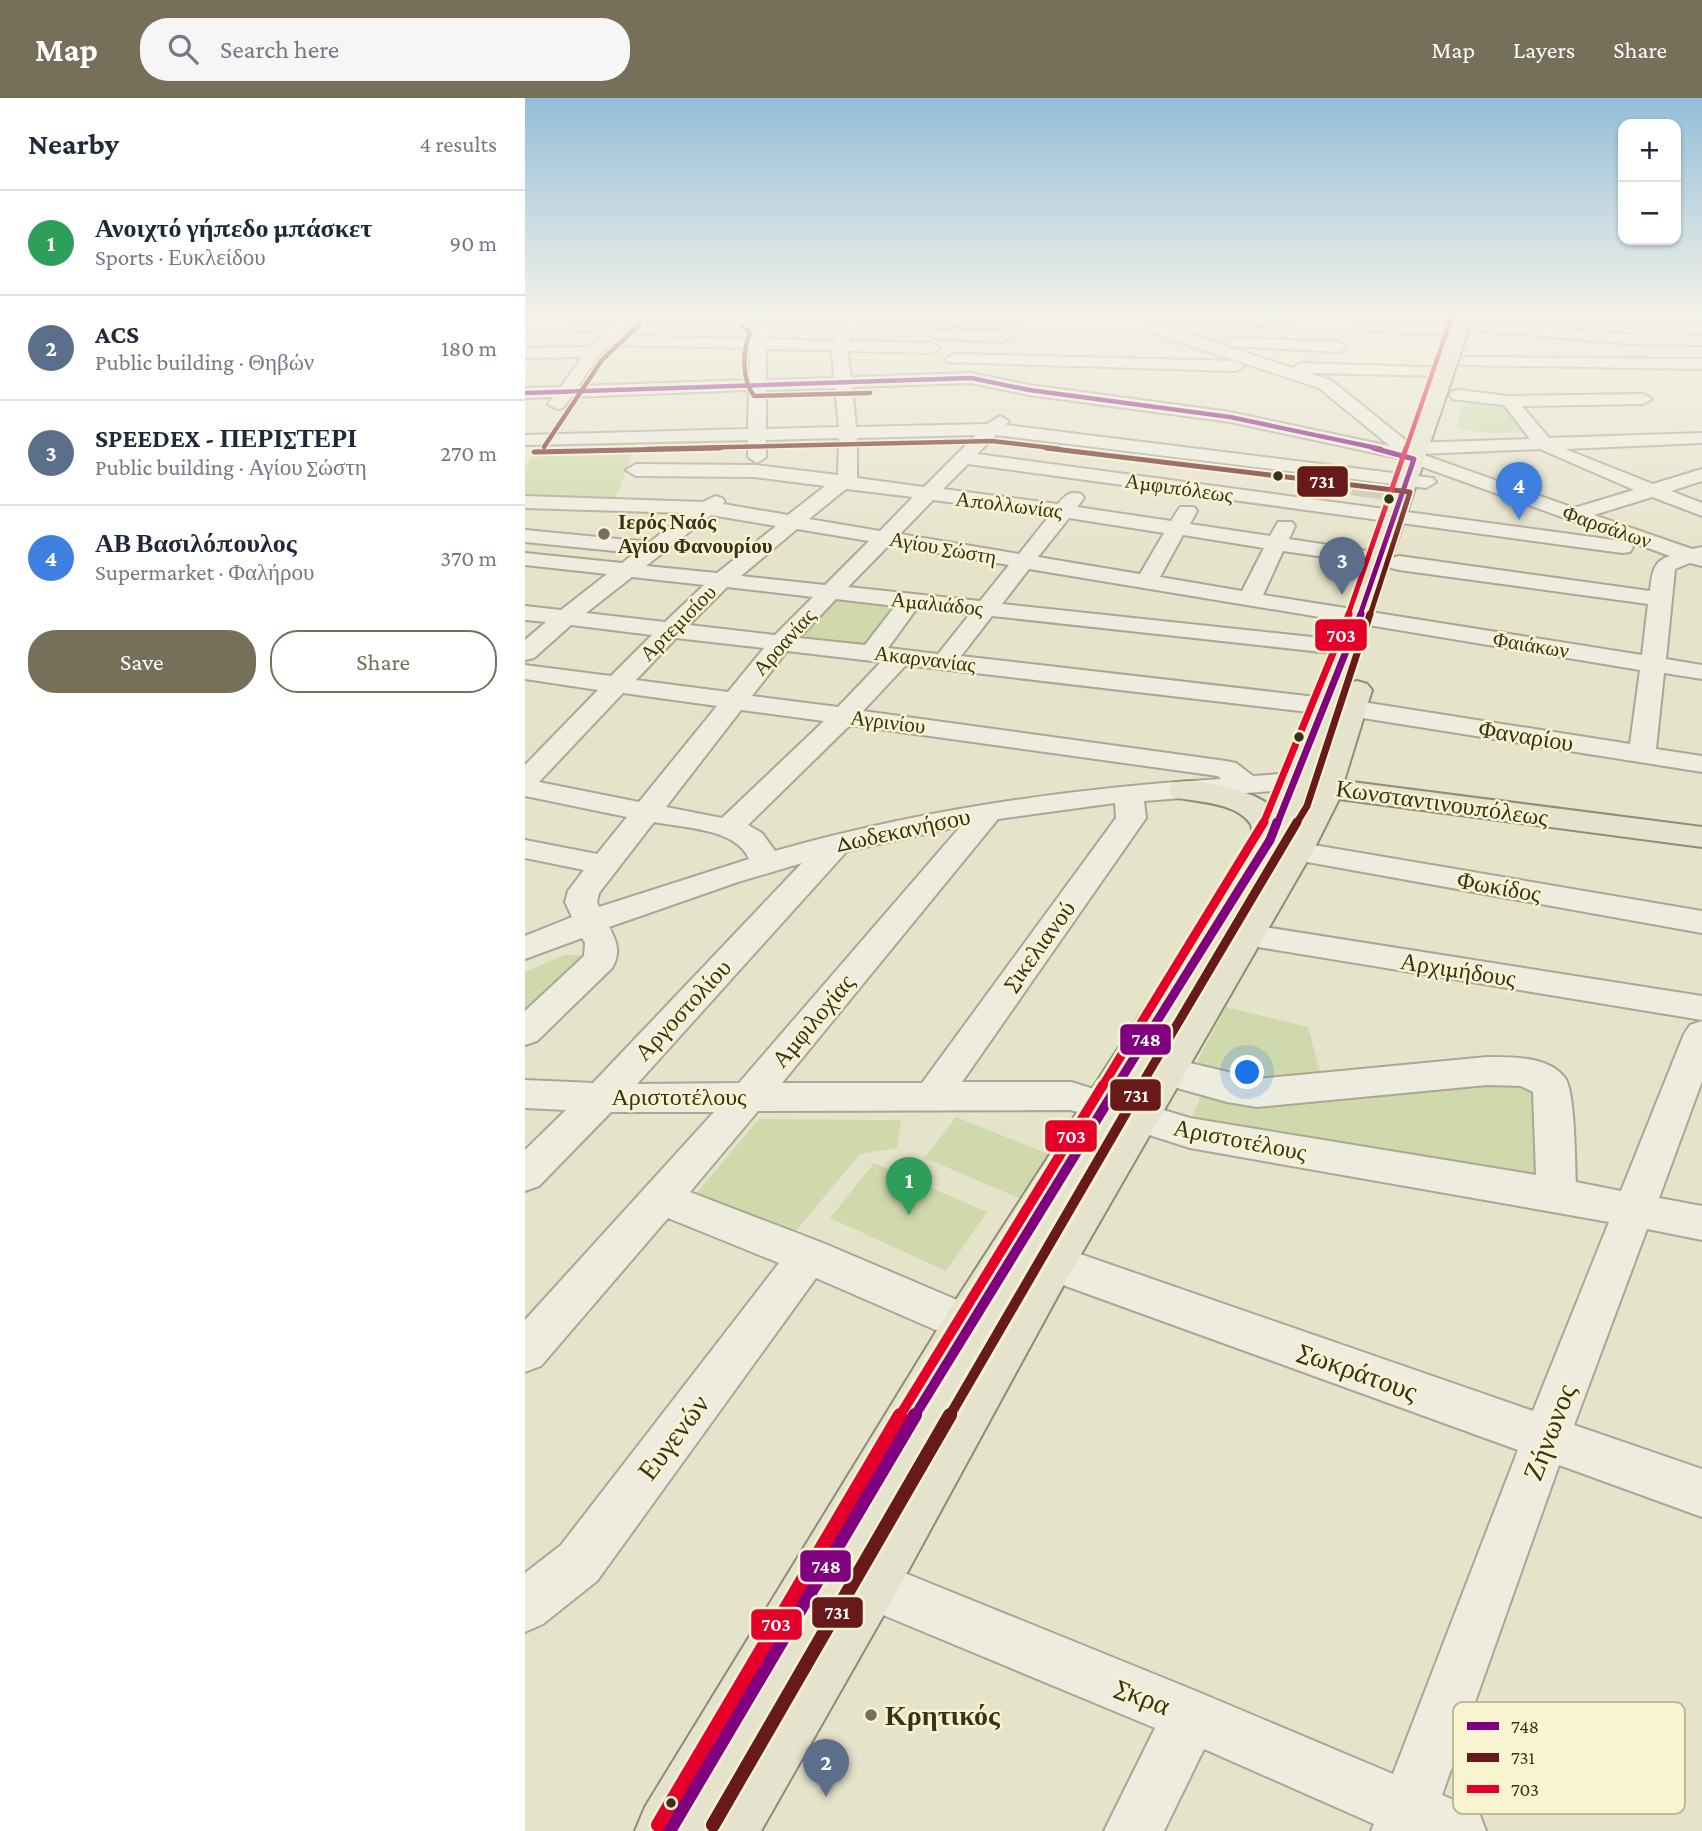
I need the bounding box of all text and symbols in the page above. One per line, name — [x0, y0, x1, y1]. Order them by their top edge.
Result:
search box — [140, 18, 630, 81]
icon: search — [164, 30, 202, 68]
text: Map — [35, 31, 98, 68]
text: Search here — [220, 35, 339, 64]
text: Map — [1431, 36, 1475, 63]
text: Layers — [1513, 36, 1575, 63]
text: Share — [1613, 36, 1667, 63]
map controls — [1618, 119, 1681, 245]
button: + — [1618, 119, 1681, 182]
text: Nearby — [28, 127, 119, 160]
text: 4 results — [419, 131, 497, 157]
button: − — [1618, 182, 1681, 245]
text: Ανοιχτό γήπεδο μπάσκετ — [95, 214, 372, 243]
text: 1 — [47, 230, 55, 256]
text: 90 m — [450, 230, 497, 256]
text: Sports · Ευκλείδου — [95, 244, 266, 270]
text: ACS — [95, 320, 139, 349]
text: 2 — [45, 335, 57, 361]
text: 180 m — [441, 335, 497, 361]
text: Public building · Θηβών — [95, 349, 314, 375]
text: SPEEDEX - ΠΕΡΙΣΤΕΡΙ — [95, 424, 357, 453]
text: 3 — [45, 440, 57, 466]
text: 270 m — [440, 440, 497, 466]
text: Public building · Αγίου Σώστη — [95, 454, 367, 480]
pin: 4 — [1496, 462, 1542, 520]
line badge: 731 — [1296, 465, 1349, 498]
street label: Αμφιπόλεως — [1123, 469, 1235, 508]
unlabelled marker — [1271, 469, 1285, 483]
text: 731 — [1309, 471, 1335, 492]
street label: Απολλωνίας — [954, 487, 1064, 524]
unlabelled marker — [1382, 492, 1396, 506]
street label: Φαρσάλων — [1559, 501, 1655, 553]
place label: Ιερός Ναός Αγίου Φανουρίου — [618, 510, 773, 558]
marker: Ιερός Ναός Αγίου Φανουρίου — [596, 526, 612, 542]
street label: Αγίου Σώστη — [888, 527, 998, 569]
text: ΑΒ Βασιλόπουλος — [95, 529, 297, 558]
pin: 3 — [1319, 537, 1365, 595]
text: 4 — [45, 545, 57, 571]
text: 370 m — [440, 545, 497, 571]
text: Supermarket · Φαλήρου — [95, 559, 314, 585]
street label: Αρτεμισίου — [635, 580, 721, 666]
street label: Αμαλιάδος — [890, 587, 985, 621]
street label: Αροανίας — [748, 603, 821, 680]
line badge: 703 — [1314, 618, 1368, 652]
text: 703 — [1326, 625, 1356, 646]
street label: Φαιάκων — [1491, 627, 1571, 663]
button: Save — [28, 630, 256, 693]
button: Share — [270, 630, 497, 693]
street label: Ακαρνανίας — [873, 641, 978, 677]
street label: Αγρινίου — [849, 706, 927, 738]
street label: Φαναρίου — [1477, 715, 1576, 756]
unlabelled marker — [1292, 730, 1306, 744]
street label: Κωνσταντινουπόλεως — [1334, 774, 1550, 831]
street label: Δωδεκανήσου — [833, 802, 973, 857]
street label: Φωκίδος — [1455, 866, 1544, 907]
street label: Σικελιανού — [997, 895, 1080, 996]
street label: Αρχιμήδους — [1398, 947, 1518, 992]
street label: Αργοστολίου — [629, 953, 736, 1066]
street label: Αμφιλοχίας — [766, 968, 860, 1073]
line badge: 748 — [1119, 1023, 1172, 1056]
text: 748 — [1131, 1029, 1161, 1050]
your location — [1230, 1055, 1264, 1089]
line badge: 731 — [1109, 1078, 1162, 1112]
street label: Αριστοτέλους — [611, 1083, 747, 1110]
text: 731 — [1123, 1085, 1149, 1106]
street label: Αριστοτέλους — [1171, 1113, 1309, 1166]
line badge: 703 — [1044, 1119, 1098, 1153]
text: 703 — [1056, 1126, 1086, 1147]
pin: 1 — [886, 1157, 932, 1215]
street label: Σωκράτους — [1294, 1336, 1422, 1407]
street label: Ζήνωνος — [1517, 1380, 1582, 1485]
street label: Ευγενών — [631, 1389, 715, 1486]
line badge: 748 — [799, 1549, 852, 1583]
text: 748 — [811, 1556, 841, 1577]
line badge: 731 — [811, 1596, 864, 1629]
text: 731 — [824, 1602, 850, 1623]
line badge: 703 — [750, 1608, 803, 1641]
text: 703 — [761, 1614, 791, 1635]
street label: Σκρα — [1111, 1672, 1175, 1721]
place label: Κρητικός — [885, 1700, 1001, 1731]
legend — [1453, 1702, 1685, 1814]
marker: Κρητικός — [863, 1707, 879, 1723]
text: 748 — [1511, 1716, 1539, 1737]
pin: 2 — [803, 1739, 849, 1797]
text: 731 — [1511, 1747, 1535, 1768]
text: 703 — [1511, 1779, 1539, 1800]
unlabelled marker — [664, 1796, 678, 1810]

